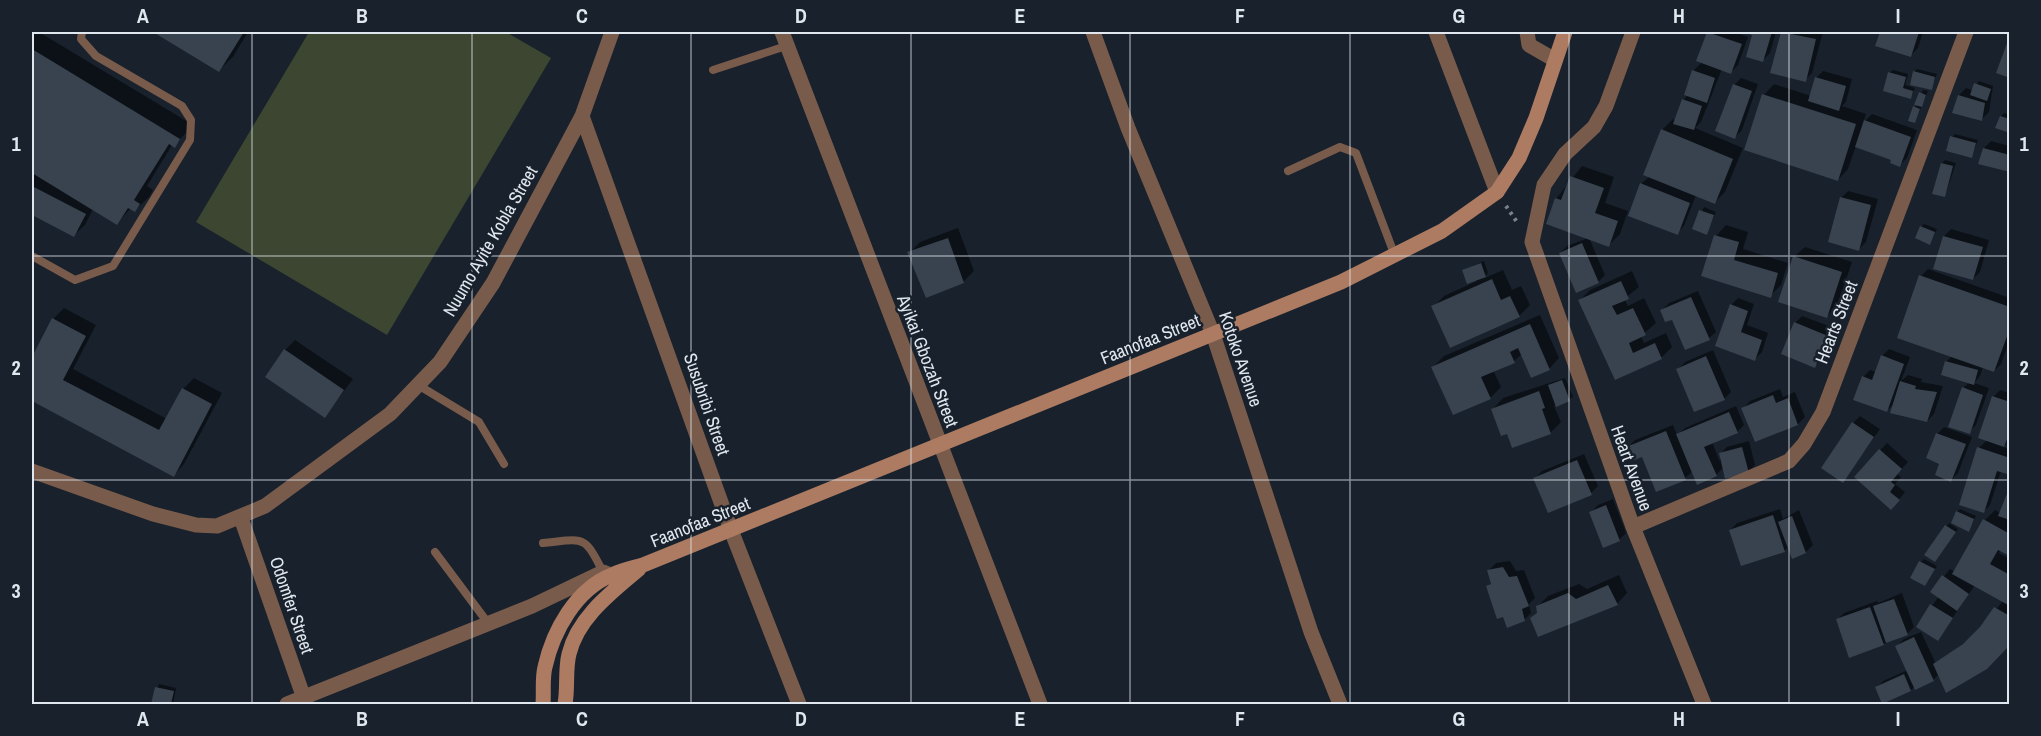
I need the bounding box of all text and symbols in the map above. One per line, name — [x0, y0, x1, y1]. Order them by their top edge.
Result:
text: A — [137, 2, 149, 29]
text: B — [356, 2, 368, 29]
text: C — [576, 2, 588, 29]
text: D — [795, 2, 807, 29]
text: E — [1015, 2, 1026, 29]
text: F — [1235, 2, 1245, 29]
text: G — [1453, 2, 1465, 29]
text: H — [1673, 2, 1685, 29]
text: I — [1896, 2, 1900, 29]
text: 1 — [11, 130, 21, 157]
text: 1 — [2019, 130, 2029, 157]
street label: Nuumo Ayite Kobla Street — [437, 161, 543, 321]
street label: Hearts Street — [1809, 277, 1863, 367]
street label: Ayikai Gbozah Street — [891, 290, 965, 431]
street label: Faanofaa Street — [1097, 308, 1203, 370]
street label: Kotoko Avenue — [1213, 308, 1269, 410]
street label: Susubribi Street — [678, 350, 736, 458]
text: 2 — [11, 354, 21, 381]
text: 2 — [2019, 354, 2029, 381]
street label: Heart Avenue — [1605, 422, 1659, 514]
street label: Faanofaa Street — [647, 491, 753, 553]
street label: Odomfer Street — [264, 553, 320, 657]
text: 3 — [11, 577, 21, 604]
text: 3 — [2019, 577, 2029, 604]
text: A — [137, 705, 149, 732]
text: B — [356, 705, 368, 732]
text: C — [576, 705, 588, 732]
text: D — [795, 705, 807, 732]
text: E — [1015, 705, 1026, 732]
text: F — [1235, 705, 1245, 732]
text: G — [1453, 705, 1465, 732]
text: H — [1673, 705, 1685, 732]
text: I — [1896, 705, 1900, 732]

